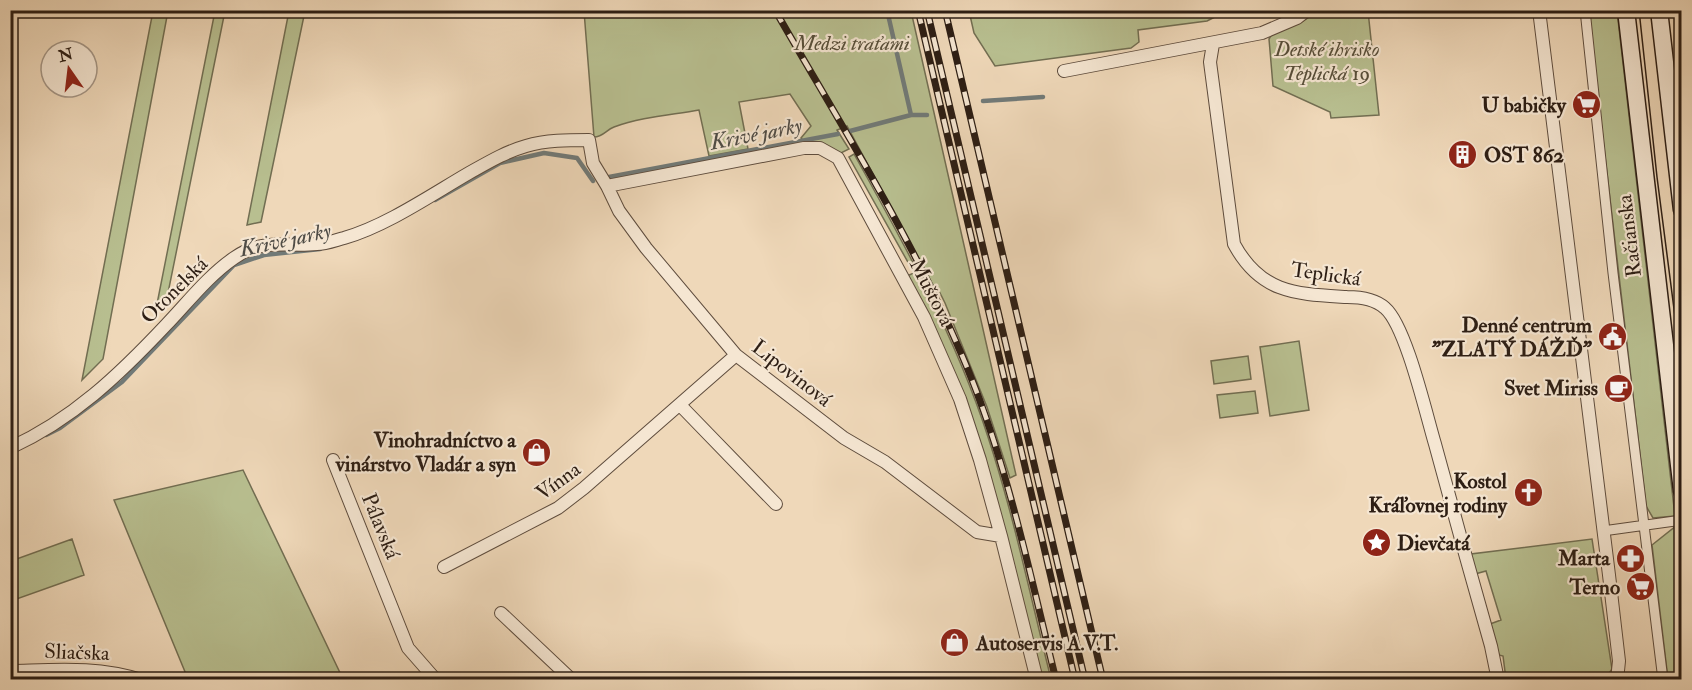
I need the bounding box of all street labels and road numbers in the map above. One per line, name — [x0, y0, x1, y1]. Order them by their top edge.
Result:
street label: Račianska — [1611, 193, 1648, 279]
street label: Otonelská — [135, 251, 214, 330]
street label: Muštová — [903, 254, 960, 331]
street label: Teplická — [1289, 256, 1363, 293]
street label: Lipovinová — [746, 334, 837, 413]
street label: Vínna — [531, 456, 586, 507]
street label: Pálavská — [355, 489, 406, 564]
street label: Sliačska — [44, 638, 111, 667]

